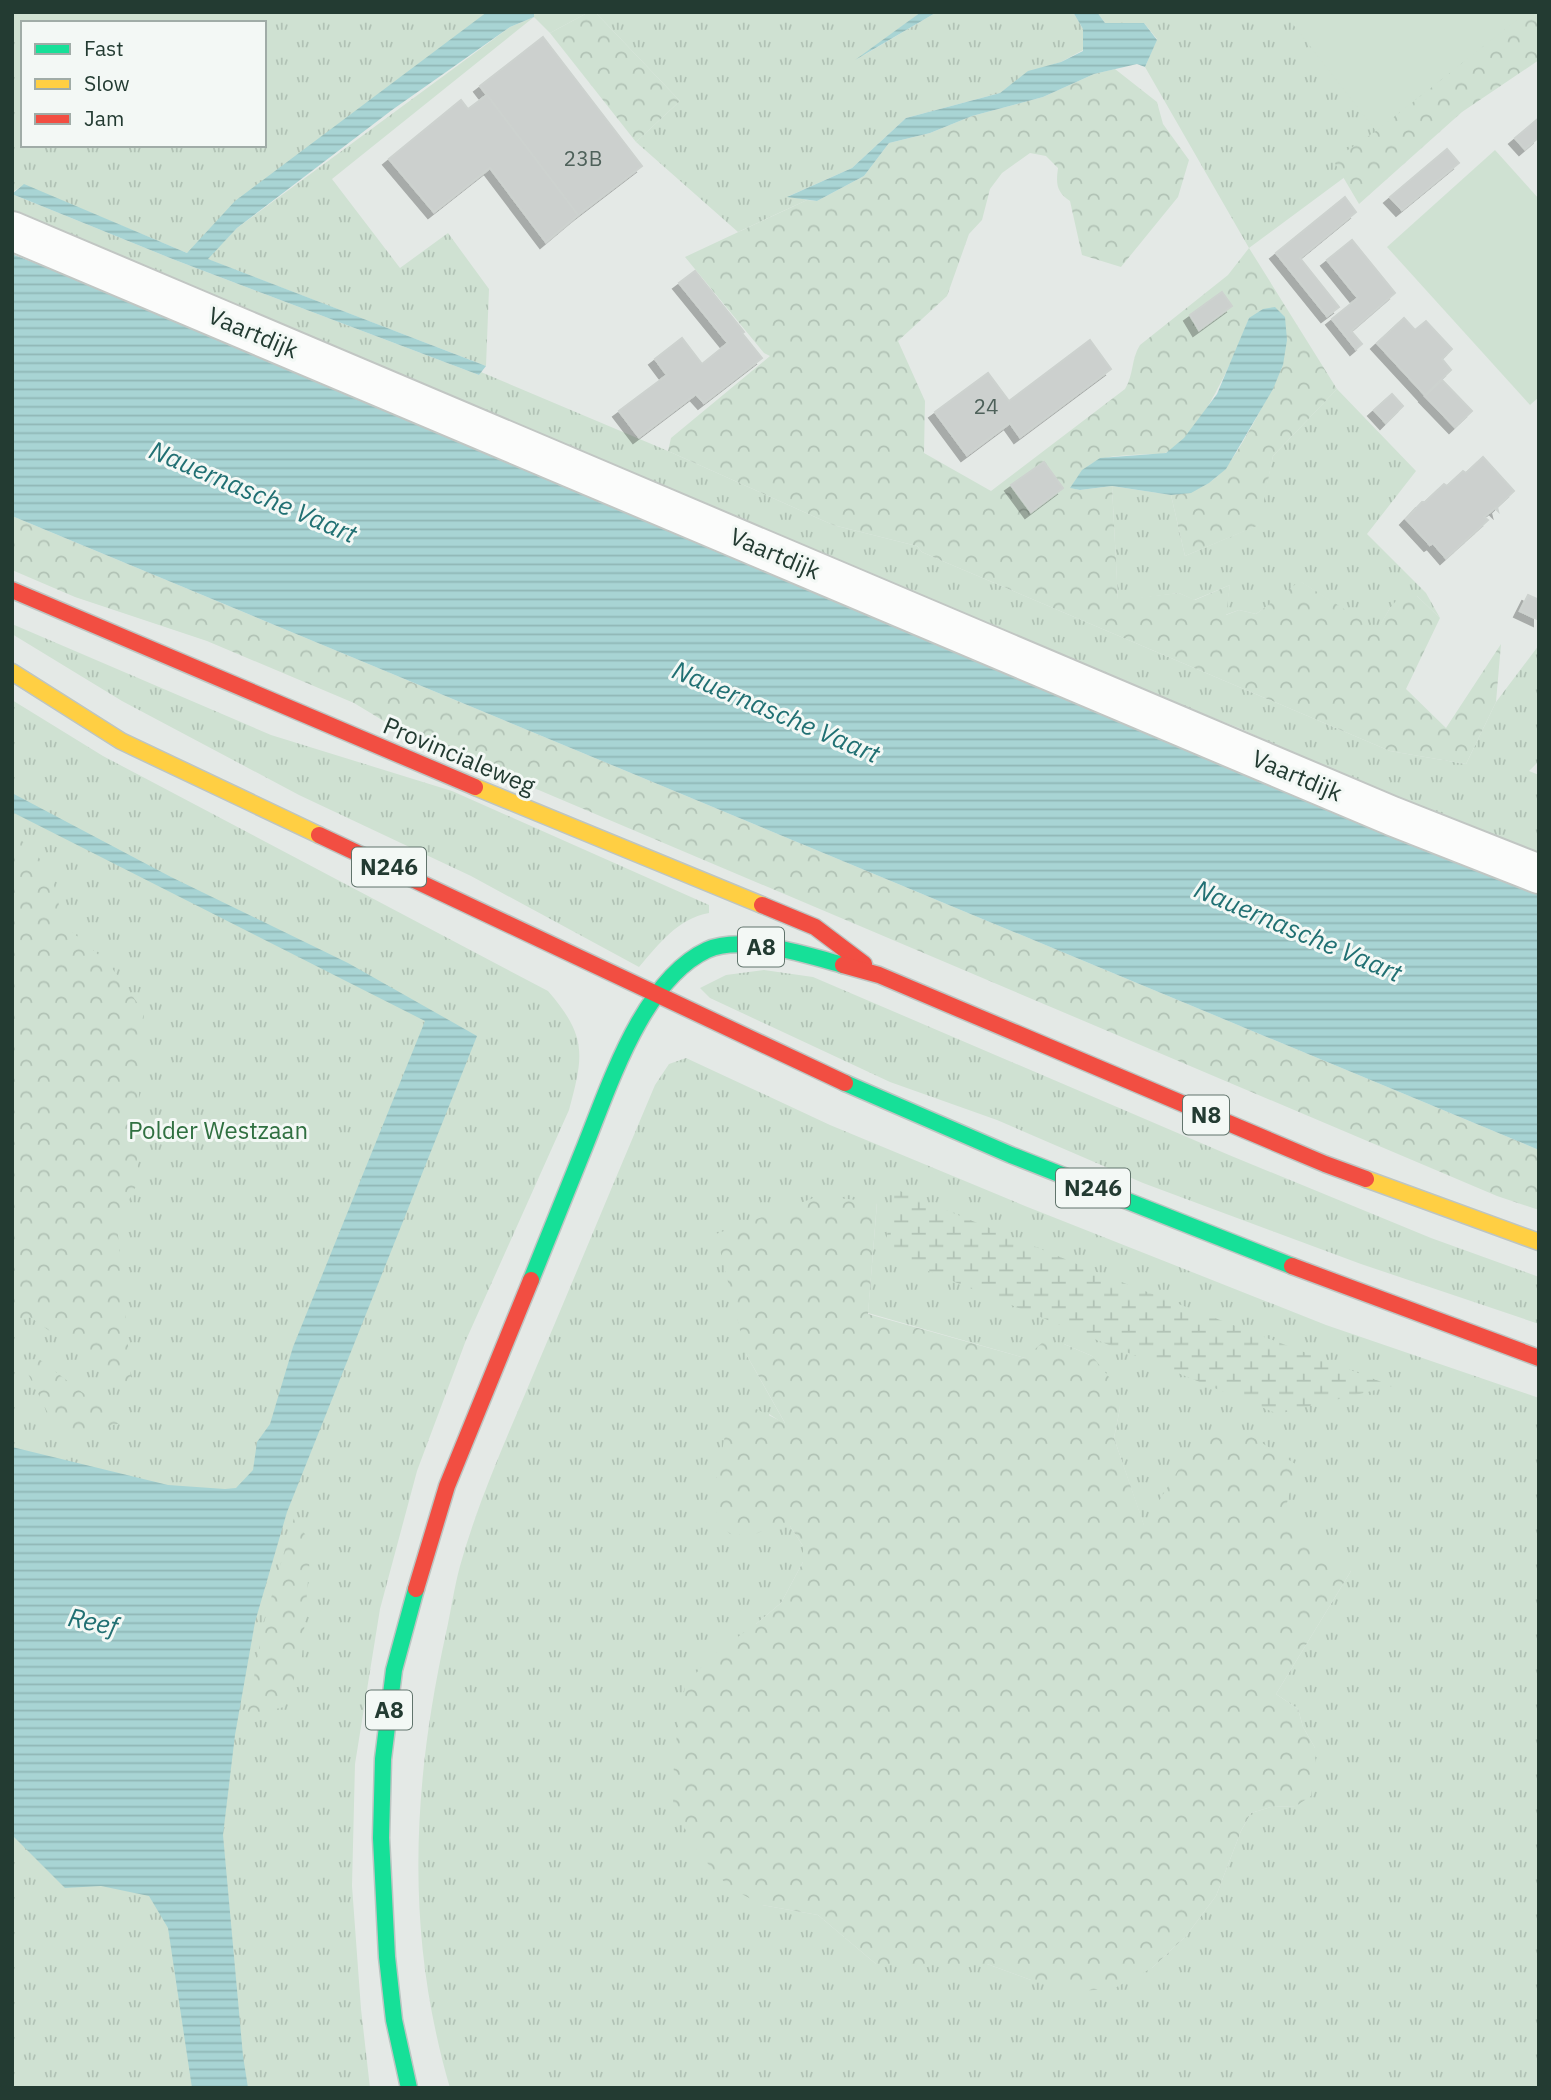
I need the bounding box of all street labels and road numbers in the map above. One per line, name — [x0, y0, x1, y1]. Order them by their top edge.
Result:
street label: Vaartdijk — [203, 299, 304, 366]
street label: Vaartdijk — [725, 520, 826, 587]
street label: Provincialeweg — [378, 709, 541, 802]
street label: Vaartdijk — [1247, 742, 1348, 809]
road number: N246 — [352, 848, 426, 887]
road number: A8 — [738, 928, 784, 966]
road number: N8 — [1183, 1096, 1229, 1134]
road number: N246 — [1056, 1168, 1130, 1208]
road number: A8 — [366, 1690, 412, 1730]

